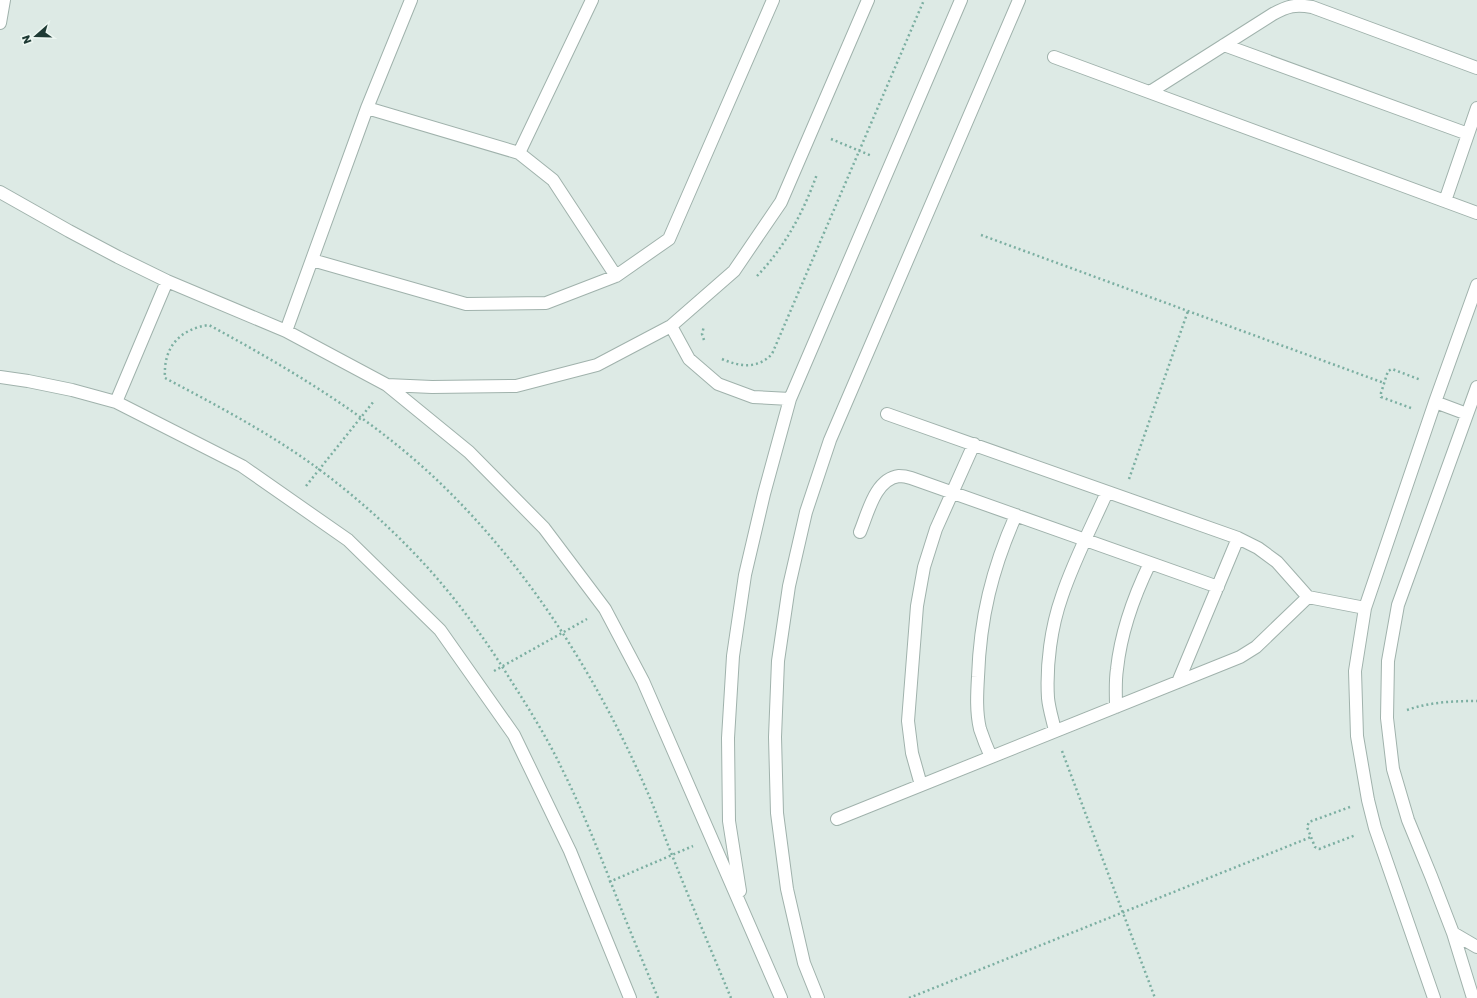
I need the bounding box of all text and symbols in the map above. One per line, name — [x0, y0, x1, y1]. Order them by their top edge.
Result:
north arrow — [16, 16, 56, 56]
text: N — [19, 33, 34, 46]

